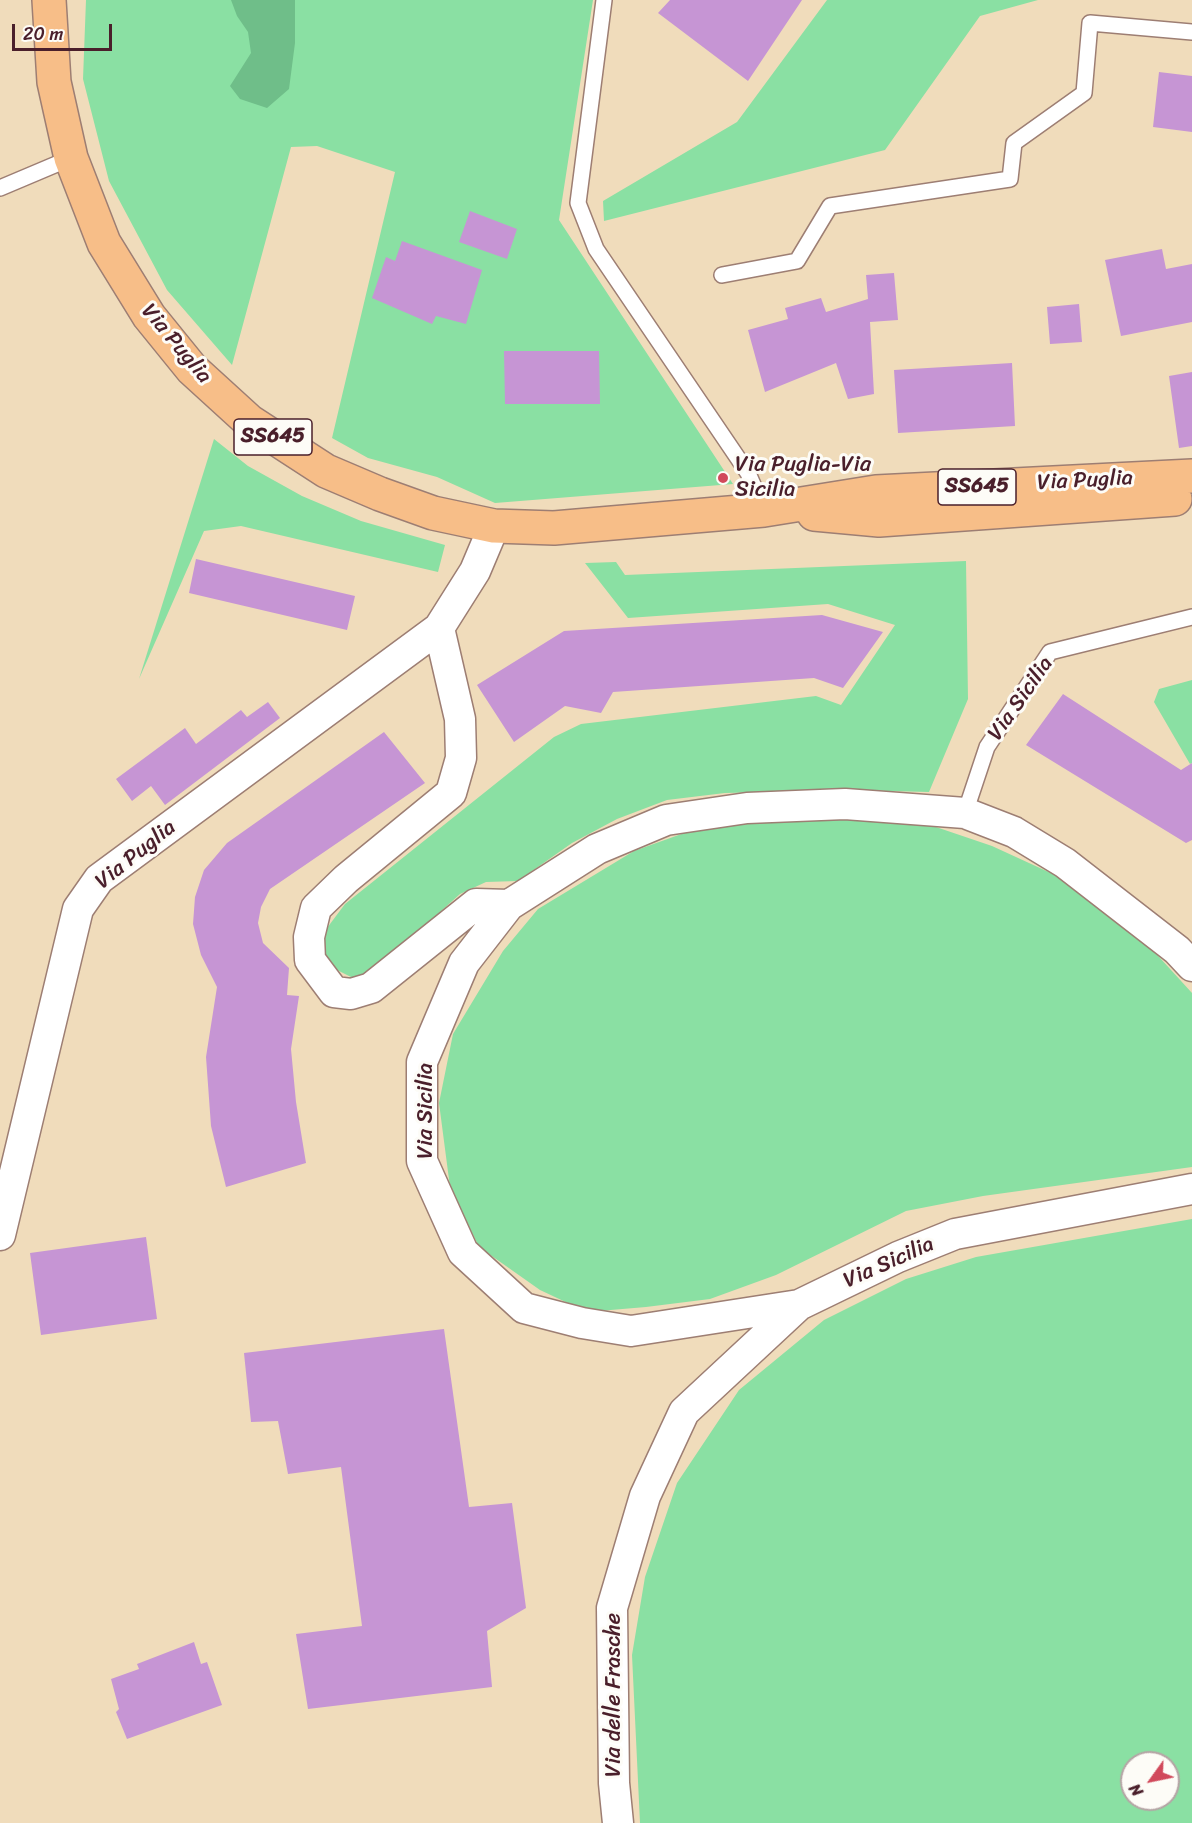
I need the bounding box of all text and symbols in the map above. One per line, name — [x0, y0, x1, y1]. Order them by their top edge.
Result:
scale bar — [15, 12, 116, 50]
text: 20 m — [23, 18, 63, 50]
street label: Via Puglia — [135, 299, 217, 389]
road number: SS645 — [234, 419, 312, 455]
place label: Via Puglia-Via Sicilia — [735, 452, 871, 504]
street label: Via Puglia — [1037, 465, 1133, 497]
road number: SS645 — [938, 469, 1016, 505]
marker: Via Puglia-Via Sicilia — [716, 471, 730, 485]
street label: Via Sicilia — [983, 652, 1059, 746]
street label: Via Puglia — [91, 815, 181, 895]
street label: Via Sicilia — [413, 1063, 439, 1159]
street label: Via Sicilia — [840, 1231, 938, 1295]
street label: Via delle Frasche — [601, 1613, 627, 1777]
north arrow — [1120, 1751, 1180, 1811]
text: N — [1121, 1777, 1151, 1803]

